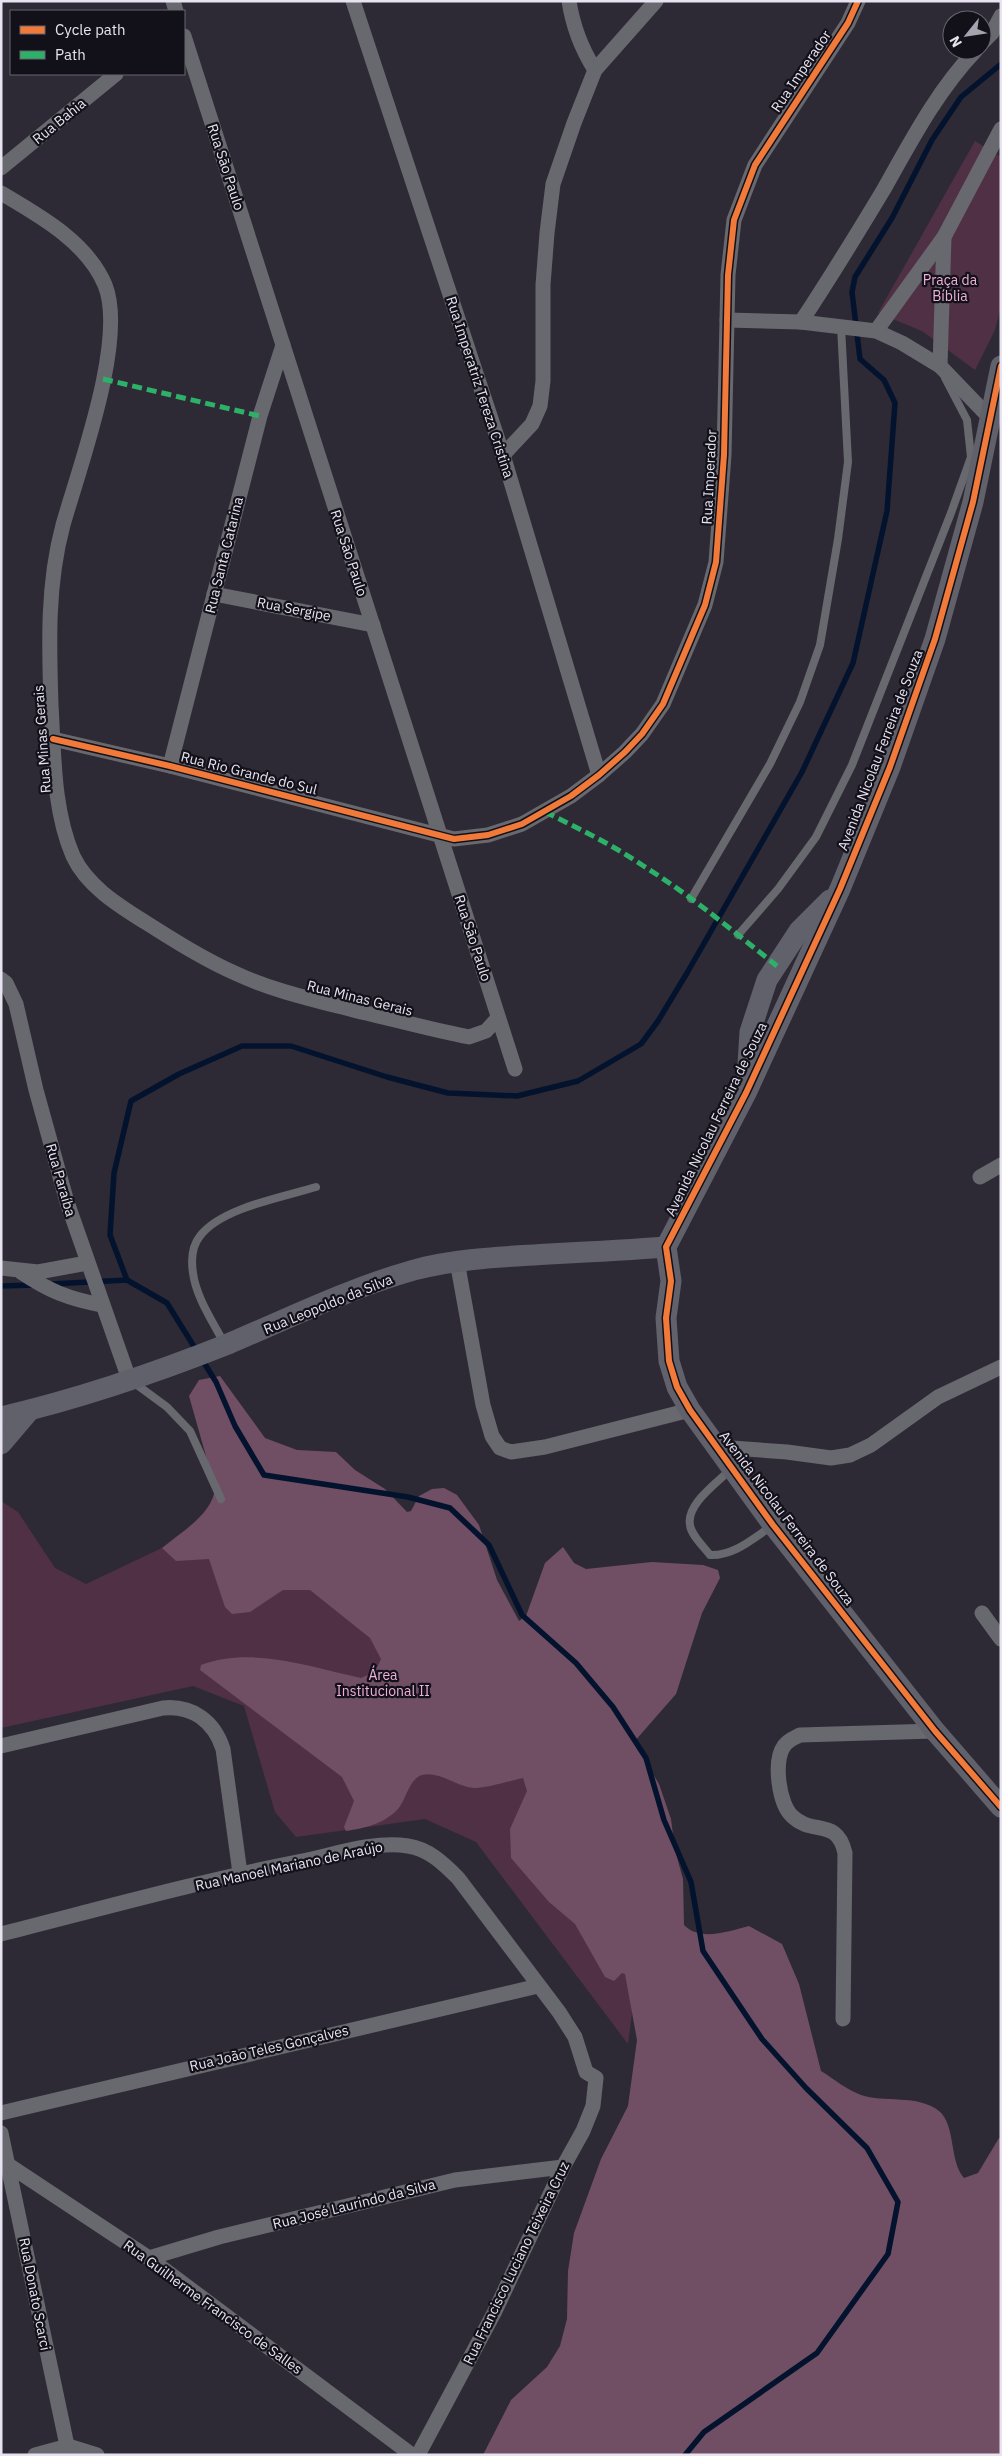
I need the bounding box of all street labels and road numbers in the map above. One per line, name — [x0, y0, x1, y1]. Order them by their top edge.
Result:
street label: Rua Imperador — [767, 27, 835, 115]
street label: Rua Bahia — [29, 94, 90, 148]
street label: Rua São Paulo — [204, 121, 248, 213]
street label: Rua Imperatriz Tereza Cristina — [442, 294, 518, 481]
street label: Rua Imperador — [698, 429, 720, 525]
street label: Rua Santa Catarina — [201, 494, 247, 615]
street label: Rua São Paulo — [327, 507, 371, 599]
street label: Rua Sergipe — [255, 593, 333, 625]
street label: Avenida Nicolau Ferreira de Souza — [833, 647, 927, 853]
street label: Rua Minas Gerais — [29, 684, 55, 794]
street label: Rua Rio Grande do Sul — [179, 747, 319, 799]
street label: Rua São Paulo — [451, 892, 495, 984]
street label: Rua Minas Gerais — [305, 976, 415, 1020]
street label: Avenida Nicolau Ferreira de Souza — [661, 1019, 771, 1219]
street label: Rua Paraíba — [42, 1141, 80, 1219]
street label: Rua Leopoldo da Silva — [261, 1270, 396, 1338]
street label: Avenida Nicolau Ferreira de Souza — [716, 1427, 859, 1609]
street label: Rua Manoel Mariano de Araújo — [194, 1837, 384, 1895]
street label: Rua João Teles Gonçalves — [188, 2021, 350, 2075]
street label: Rua Francisco Luciano Teixeira Cruz — [459, 2158, 573, 2367]
street label: Rua José Laurindo da Silva — [271, 2175, 438, 2233]
street label: Rua Donato Scarci — [15, 2236, 55, 2352]
street label: Rua Guilherme Francisco de Salles — [120, 2236, 306, 2378]

